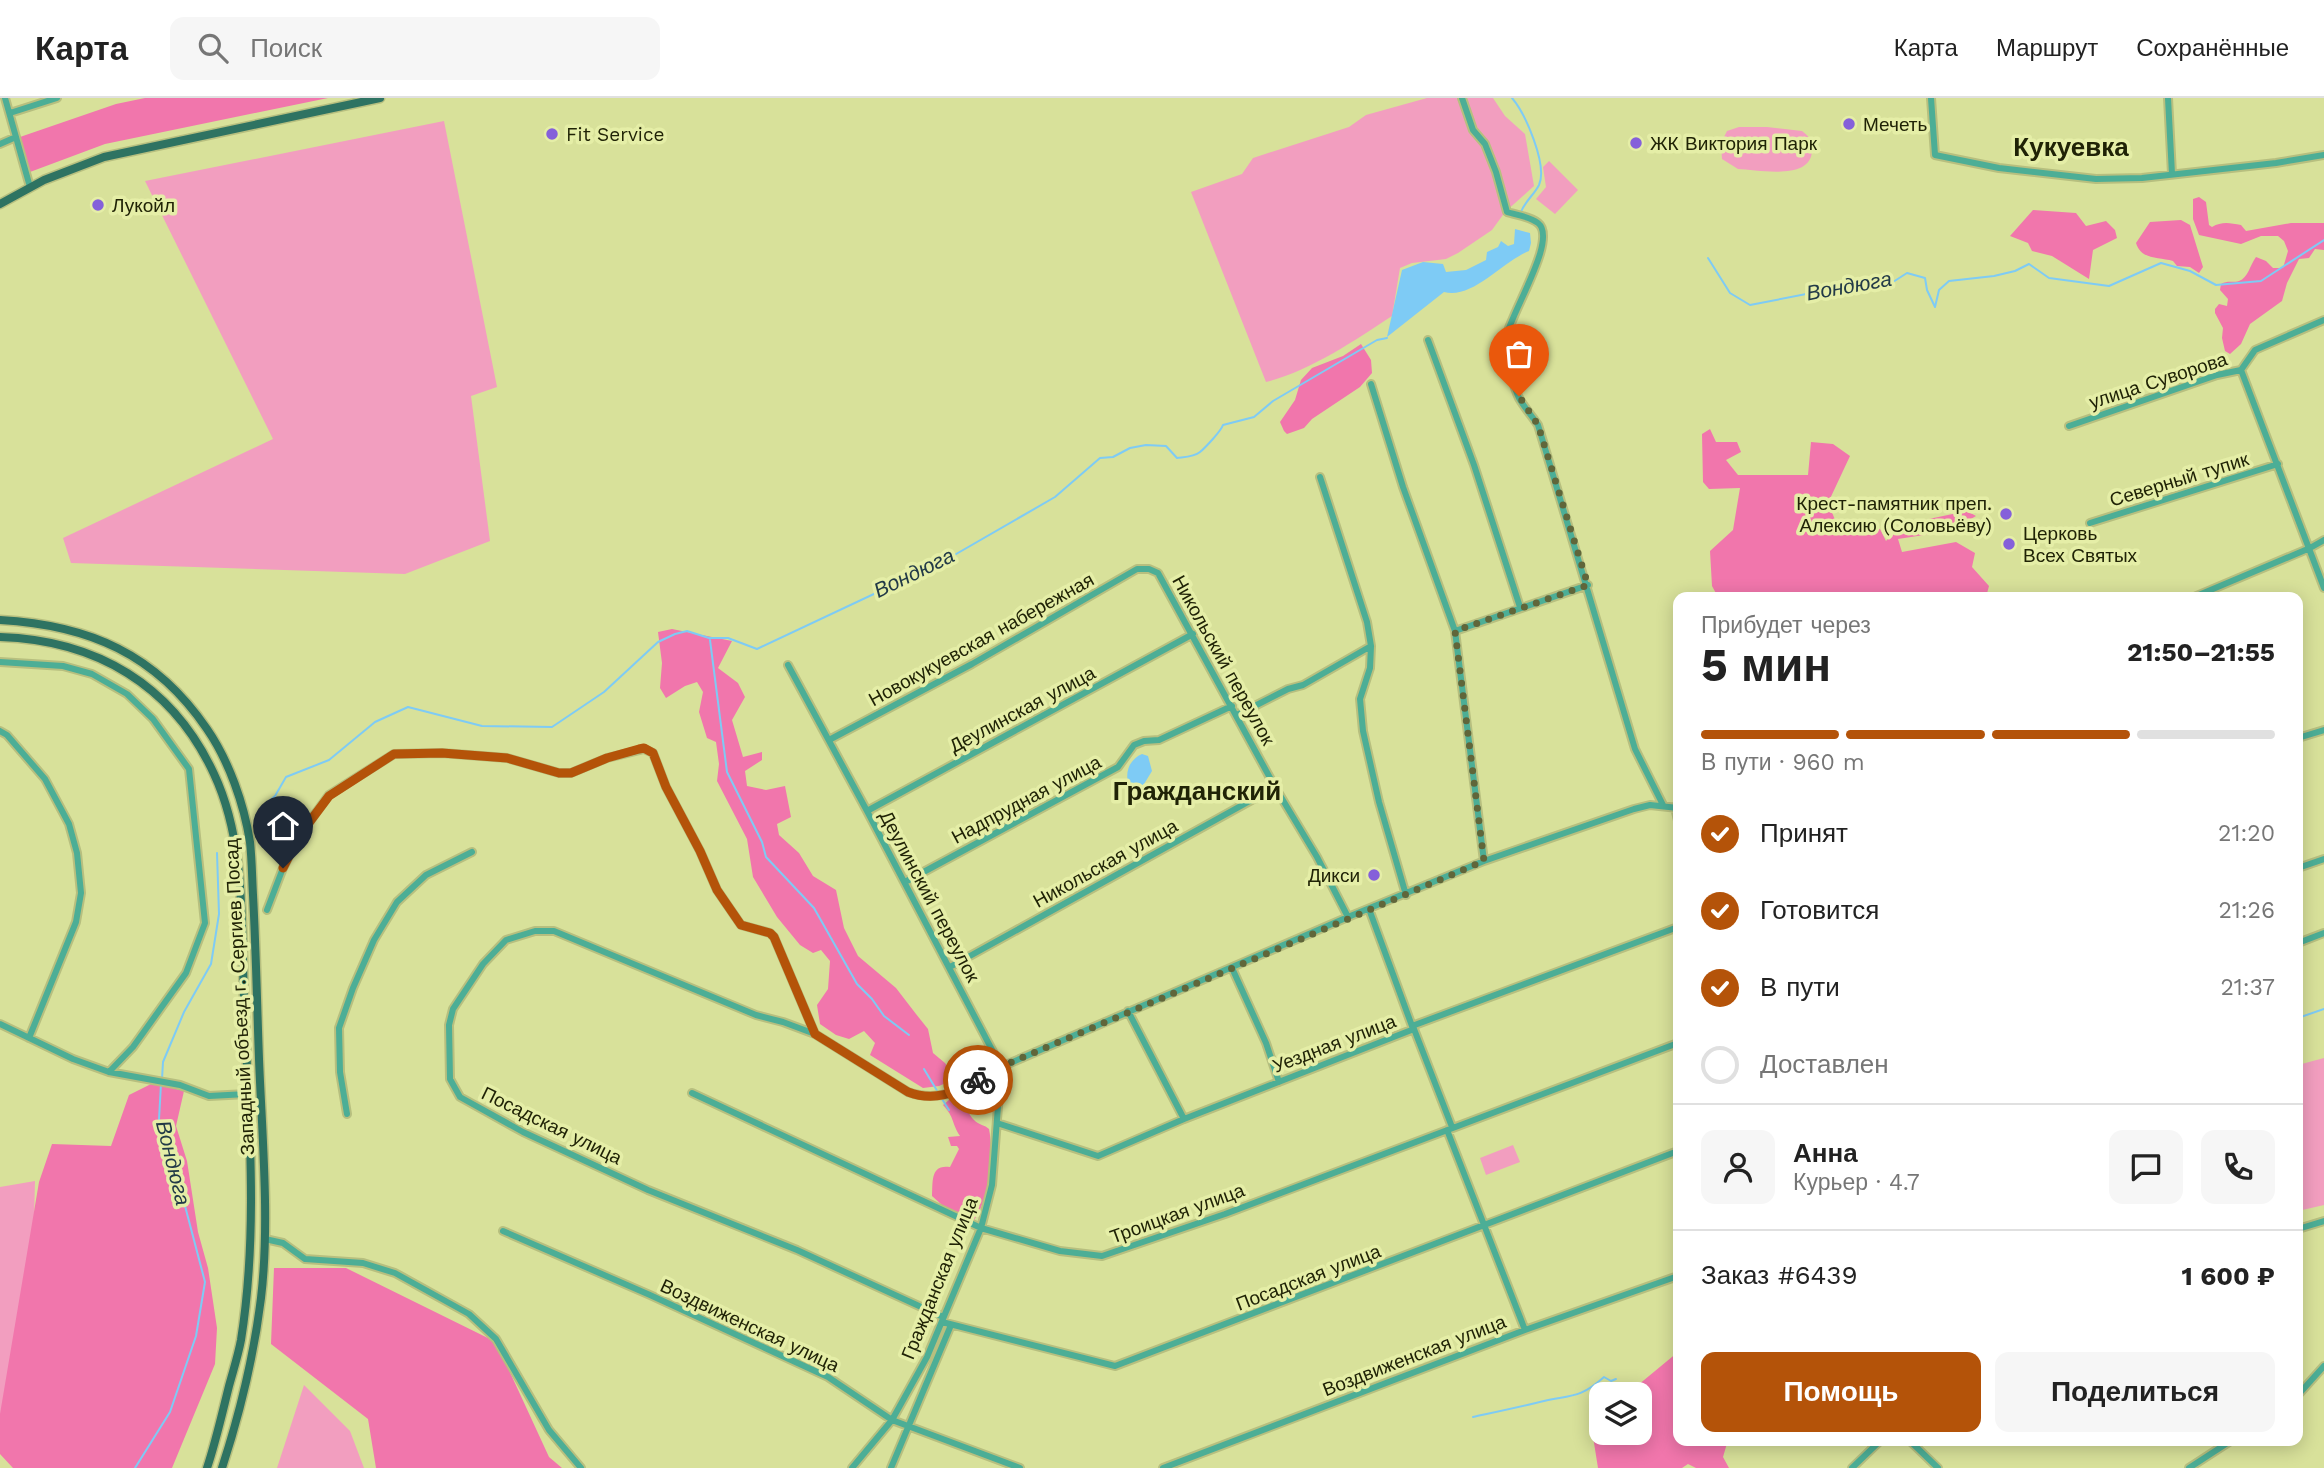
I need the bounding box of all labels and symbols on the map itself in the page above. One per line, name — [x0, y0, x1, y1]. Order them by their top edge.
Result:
place label: Мечеть — [1863, 113, 1928, 136]
marker: Мечеть — [1841, 116, 1857, 132]
place label: Fit Service — [566, 123, 665, 146]
marker: Fit Service — [544, 126, 560, 142]
place label: ЖК Виктория Парк — [1650, 132, 1818, 155]
district label: Кукуевка — [2013, 132, 2129, 162]
marker: ЖК Виктория Парк — [1628, 135, 1644, 151]
place label: Лукойл — [112, 194, 175, 217]
marker: Лукойл — [90, 197, 106, 213]
water label: Вондюга — [1804, 266, 1894, 305]
pin — [1489, 324, 1549, 396]
street label: улица Суворова — [2086, 347, 2231, 414]
street label: Северный тупик — [2107, 447, 2252, 512]
place label: Крест-памятник преп. Алексию (Соловьёву) — [1796, 492, 1992, 537]
marker: Крест-памятник преп. Алексию (Соловьёву) — [1998, 506, 2014, 522]
place label: Церковь Всех Святых — [2023, 522, 2138, 567]
marker: Церковь Всех Святых — [2001, 536, 2017, 552]
water label: Вондюга — [869, 542, 958, 603]
street label: Новокукуевская набережная — [865, 568, 1098, 711]
street label: Никольский переулок — [1167, 571, 1280, 750]
street label: Деулинская улица — [945, 661, 1100, 758]
street label: Надпрудная улица — [948, 750, 1105, 849]
district label: Гражданский — [1113, 776, 1281, 806]
pin — [253, 796, 313, 868]
street label: Деулинский переулок — [875, 806, 985, 987]
street label: Никольская улица — [1029, 814, 1182, 913]
street label: Западный объезд г. Сергиев Посад — [220, 838, 259, 1156]
place label: Дикси — [1308, 864, 1360, 887]
marker: Дикси — [1366, 867, 1382, 883]
street label: Уездная улица — [1269, 1009, 1400, 1078]
courier — [943, 1045, 1013, 1115]
street label: Посадская улица — [478, 1082, 626, 1170]
water label: Вондюга — [151, 1118, 196, 1208]
street label: Троицкая улица — [1107, 1178, 1248, 1248]
street label: Гражданская улица — [896, 1193, 983, 1363]
street label: Посадская улица — [1233, 1239, 1384, 1316]
street label: Воздвиженская улица — [657, 1274, 843, 1377]
street label: Воздвиженская улица — [1319, 1310, 1510, 1401]

